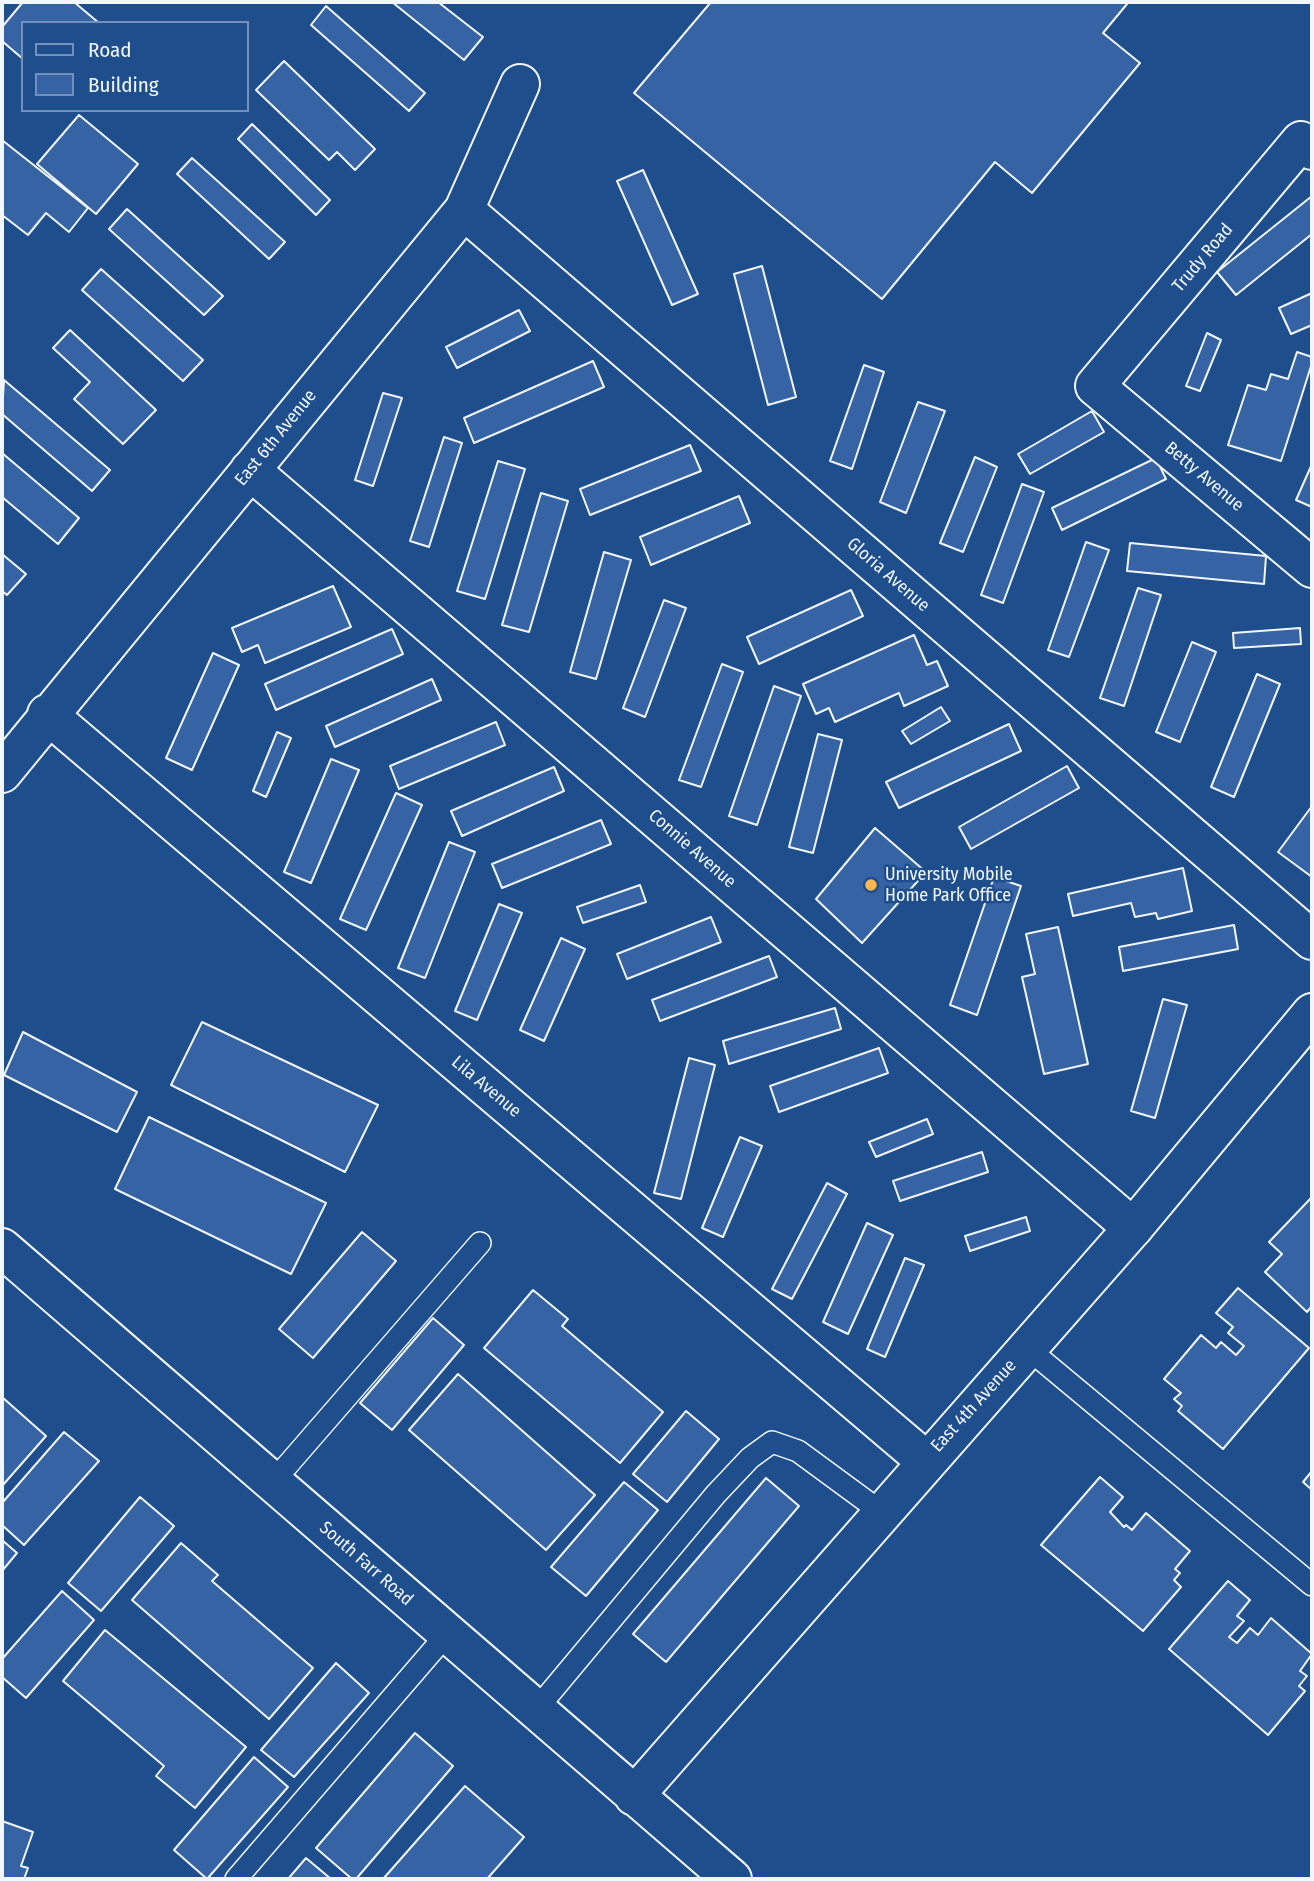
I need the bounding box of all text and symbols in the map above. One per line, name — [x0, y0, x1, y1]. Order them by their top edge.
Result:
legend — [21, 21, 248, 112]
text: Road — [88, 37, 132, 63]
text: Building — [88, 72, 159, 98]
street label: Trudy Road — [1168, 219, 1238, 297]
street label: East 6th Avenue — [231, 386, 321, 490]
street label: Betty Avenue — [1160, 438, 1248, 516]
street label: Gloria Avenue — [842, 533, 934, 617]
street label: Connie Avenue — [644, 805, 740, 893]
place label: University Mobile Home Park Office — [885, 864, 1013, 906]
marker: University Mobile Home Park Office — [863, 877, 879, 893]
street label: Lila Avenue — [447, 1052, 525, 1122]
street label: East 4th Avenue — [927, 1355, 1021, 1457]
street label: South Farr Road — [315, 1517, 417, 1611]

